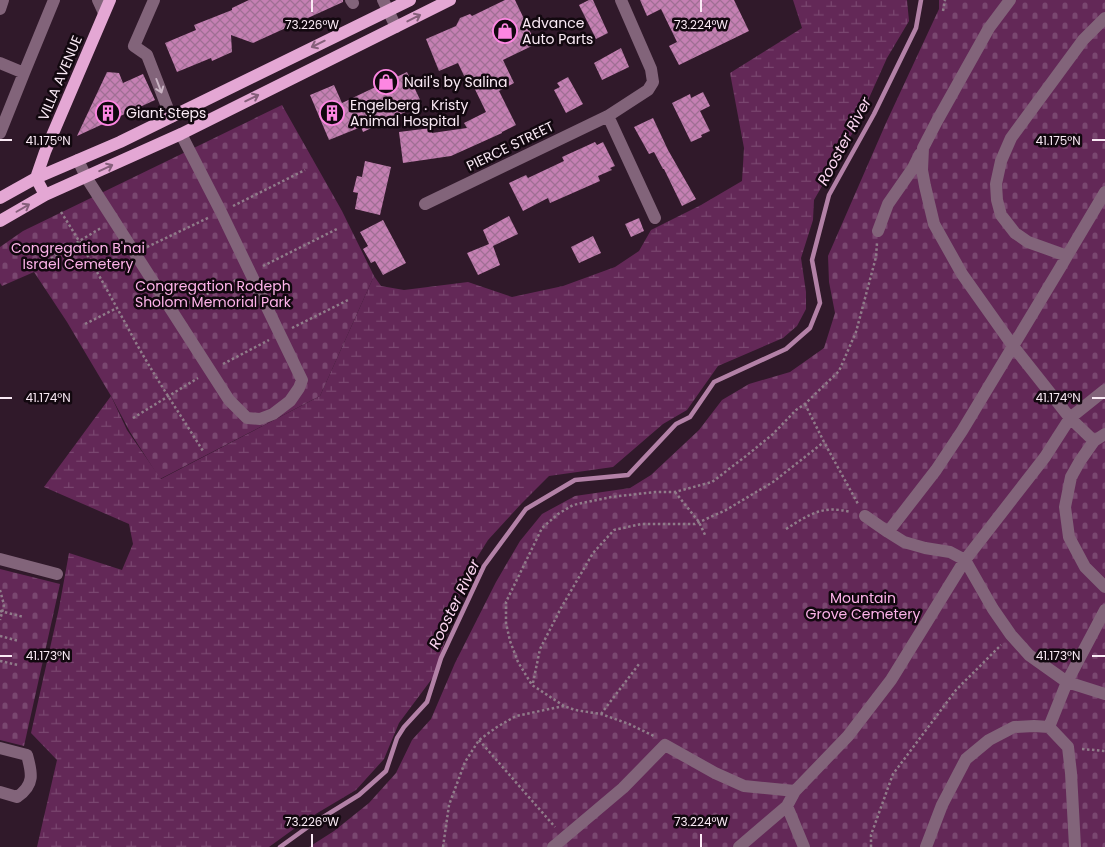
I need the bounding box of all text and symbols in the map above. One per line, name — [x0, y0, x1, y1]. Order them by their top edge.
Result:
one-way arrow — [406, 13, 421, 22]
place label: Advance Auto Parts — [522, 13, 593, 49]
text: 73.226°W — [285, 16, 339, 33]
text: 73.224°W — [674, 16, 728, 33]
shop icon: Advance Auto Parts — [492, 18, 518, 44]
street label: VILLA AVENUE — [33, 32, 87, 124]
one-way arrow — [311, 39, 326, 49]
shop icon: Nail's by Salina — [373, 69, 399, 95]
place label: Nail's by Salina — [404, 72, 508, 92]
one-way arrow — [155, 78, 164, 93]
one-way arrow — [245, 93, 260, 103]
water label: Rooster River — [812, 93, 876, 189]
place label: Engelberg . Kristy Animal Hospital — [350, 95, 468, 131]
building icon: Giant Steps — [95, 100, 121, 126]
building icon: Engelberg . Kristy Animal Hospital — [319, 100, 345, 126]
place label: Giant Steps — [126, 103, 206, 123]
street label: PIERCE STREET — [463, 116, 558, 176]
text: 41.175°N — [25, 132, 71, 149]
text: 41.175°N — [1035, 132, 1081, 149]
one-way arrow — [98, 163, 113, 172]
one-way arrow — [15, 203, 30, 213]
park label: Congregation B'nai Israel Cemetery — [11, 238, 145, 274]
park label: Congregation Rodeph Sholom Memorial Park — [135, 276, 292, 312]
text: 41.174°N — [25, 389, 71, 406]
text: 41.174°N — [1035, 389, 1081, 406]
water label: Rooster River — [423, 555, 485, 652]
park label: Mountain Grove Cemetery — [806, 588, 921, 624]
text: 41.173°N — [26, 647, 70, 664]
text: 41.173°N — [1036, 647, 1080, 664]
text: 73.226°W — [285, 813, 339, 830]
text: 73.224°W — [674, 813, 728, 830]

